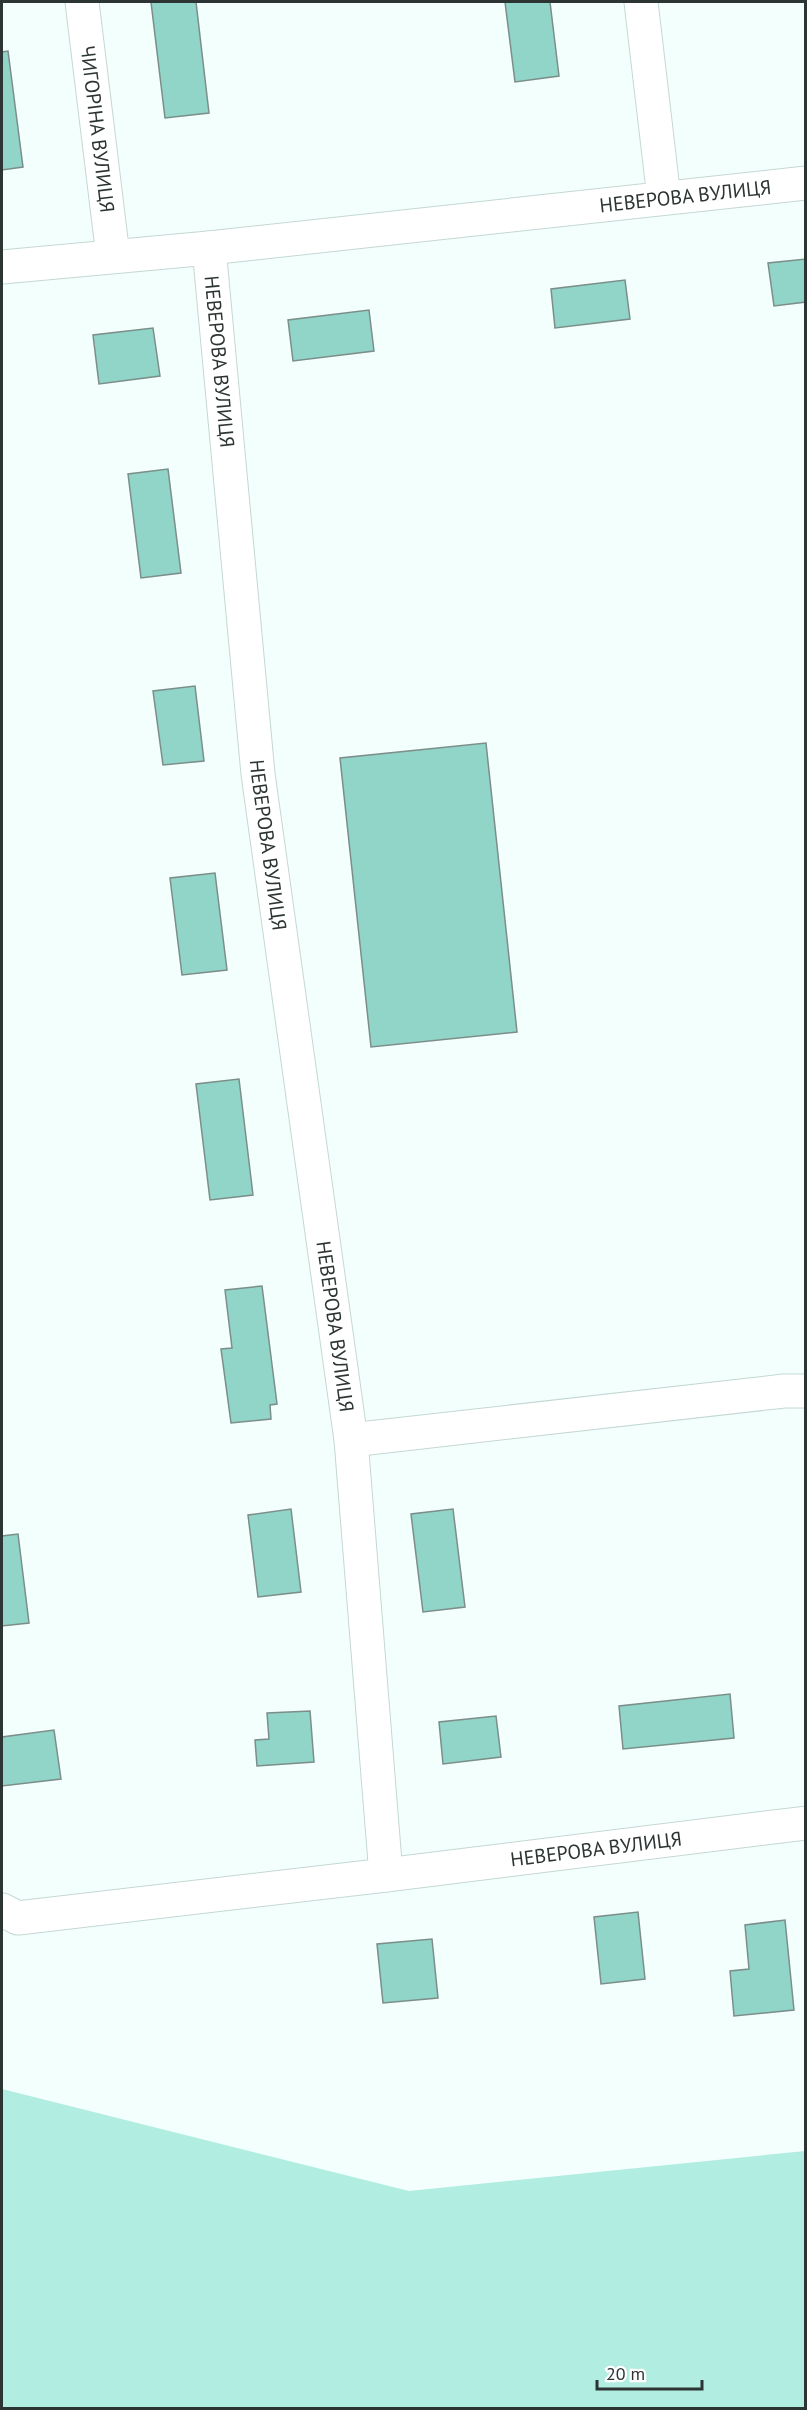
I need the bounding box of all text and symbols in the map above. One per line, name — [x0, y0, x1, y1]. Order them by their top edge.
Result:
street label: ЧИГОРІНА ВУЛИЦЯ — [74, 44, 121, 214]
street label: НЕВЕРОВА ВУЛИЦЯ — [598, 174, 772, 218]
street label: НЕВЕРОВА ВУЛИЦЯ — [199, 274, 241, 449]
street label: НЕВЕРОВА ВУЛИЦЯ — [244, 758, 293, 932]
street label: НЕВЕРОВА ВУЛИЦЯ — [310, 1239, 360, 1414]
street label: НЕВЕРОВА ВУЛИЦЯ — [509, 1826, 683, 1872]
scale bar — [597, 2353, 702, 2391]
text: 20 m — [606, 2362, 645, 2385]

